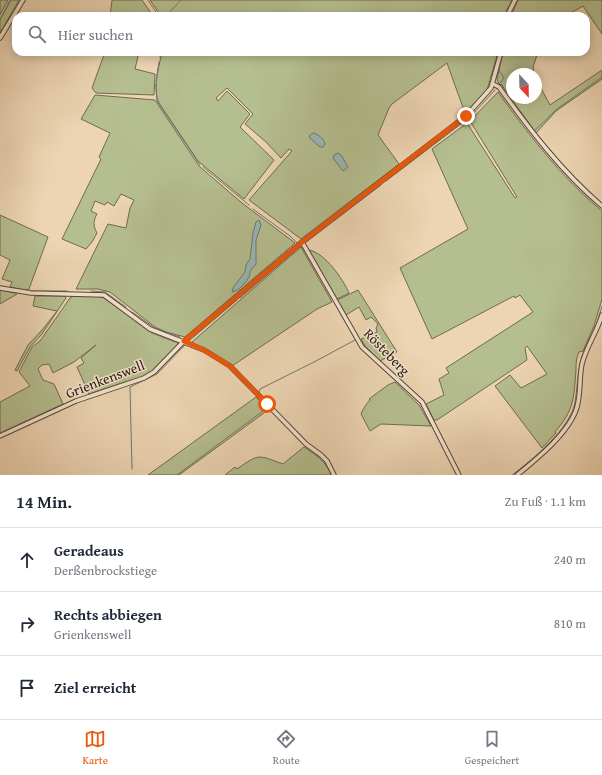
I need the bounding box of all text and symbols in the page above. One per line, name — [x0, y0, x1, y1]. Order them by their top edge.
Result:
search box — [12, 12, 590, 56]
icon: search — [26, 23, 48, 45]
text: Hier suchen — [58, 24, 133, 45]
north arrow — [506, 68, 542, 104]
route end — [457, 107, 475, 125]
street label: Rösteberg — [359, 324, 415, 380]
street label: Grienkenswell — [63, 355, 148, 403]
route start — [258, 395, 276, 413]
text: 14 Min. — [16, 489, 72, 514]
text: Zu Fuß · 1.1 km — [505, 492, 586, 511]
text: Geradeaus — [54, 540, 124, 561]
icon: ahead — [16, 549, 38, 571]
text: 240 m — [554, 550, 586, 569]
text: Derßenbrockstiege — [54, 561, 157, 580]
text: Rechts abbiegen — [54, 604, 162, 625]
icon: right — [16, 613, 38, 635]
text: 810 m — [554, 614, 586, 633]
text: Grienkenswell — [54, 625, 131, 644]
icon: arrive — [16, 677, 38, 699]
text: Ziel erreicht — [54, 677, 136, 698]
tab: Karte — [83, 728, 108, 768]
tab: Route — [273, 728, 300, 768]
tab: Gespeichert — [465, 728, 519, 768]

